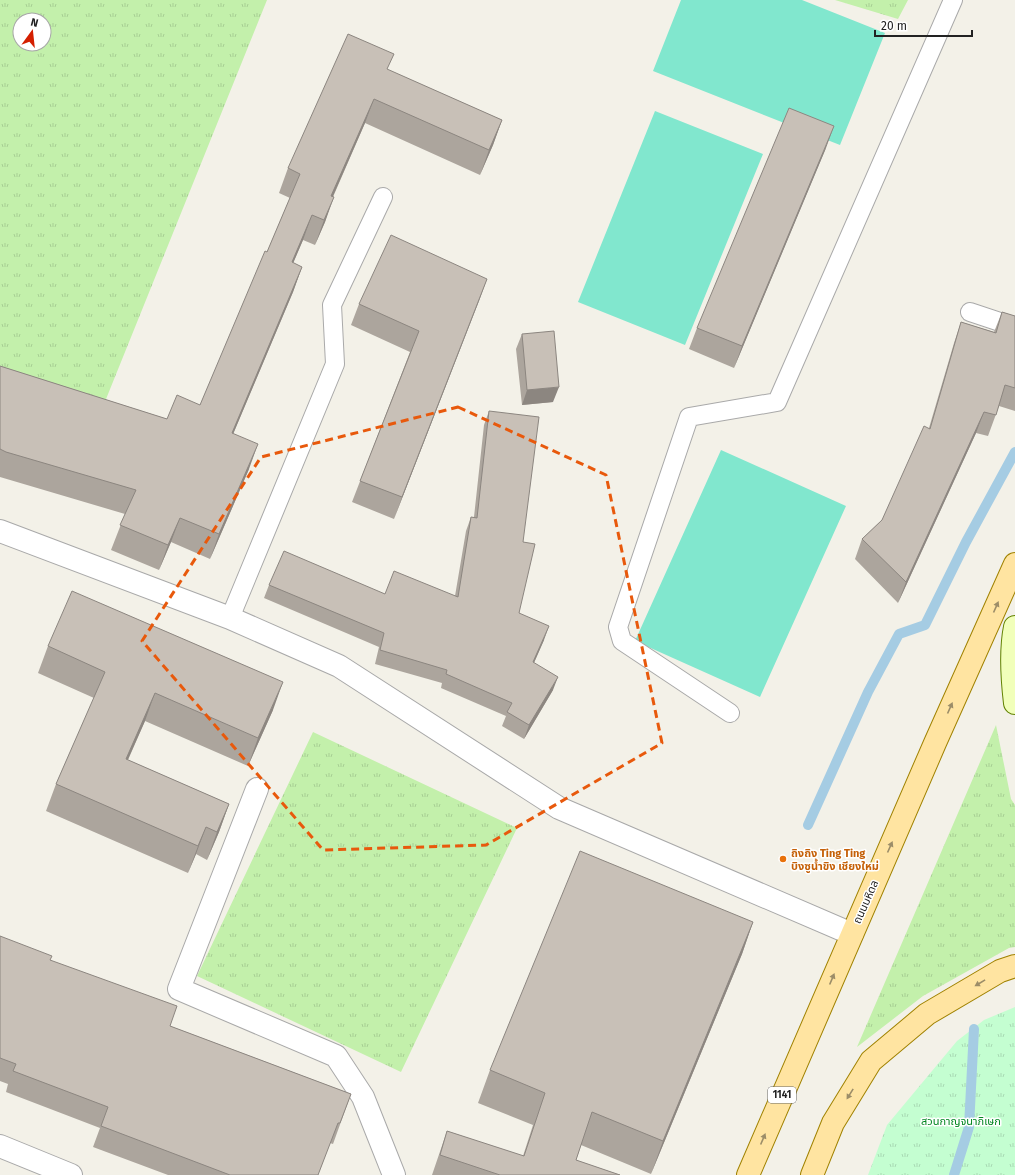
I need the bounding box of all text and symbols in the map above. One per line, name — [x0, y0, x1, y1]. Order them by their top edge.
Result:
north arrow — [12, 12, 52, 52]
scale bar — [875, 12, 972, 38]
text: N — [29, 16, 40, 30]
text: 20 m — [881, 19, 907, 33]
one-way arrow — [993, 601, 999, 612]
one-way arrow — [948, 701, 954, 713]
one-way arrow — [887, 841, 893, 852]
place label: ถิงถิง Ting Ting บิงซูน้ำขิง เชียงใหม่ — [791, 847, 879, 873]
marker: ถิงถิง Ting Ting บิงซูน้ำขิง เชียงใหม่ — [778, 854, 788, 864]
street label: ถนนมหิดล — [851, 878, 881, 926]
one-way arrow — [830, 972, 836, 984]
one-way arrow — [974, 979, 986, 986]
road number: 1141 — [768, 1087, 796, 1103]
one-way arrow — [847, 1088, 854, 1100]
park label: สวนกาญจนาภิเษก — [921, 1115, 1001, 1128]
one-way arrow — [761, 1133, 767, 1145]

